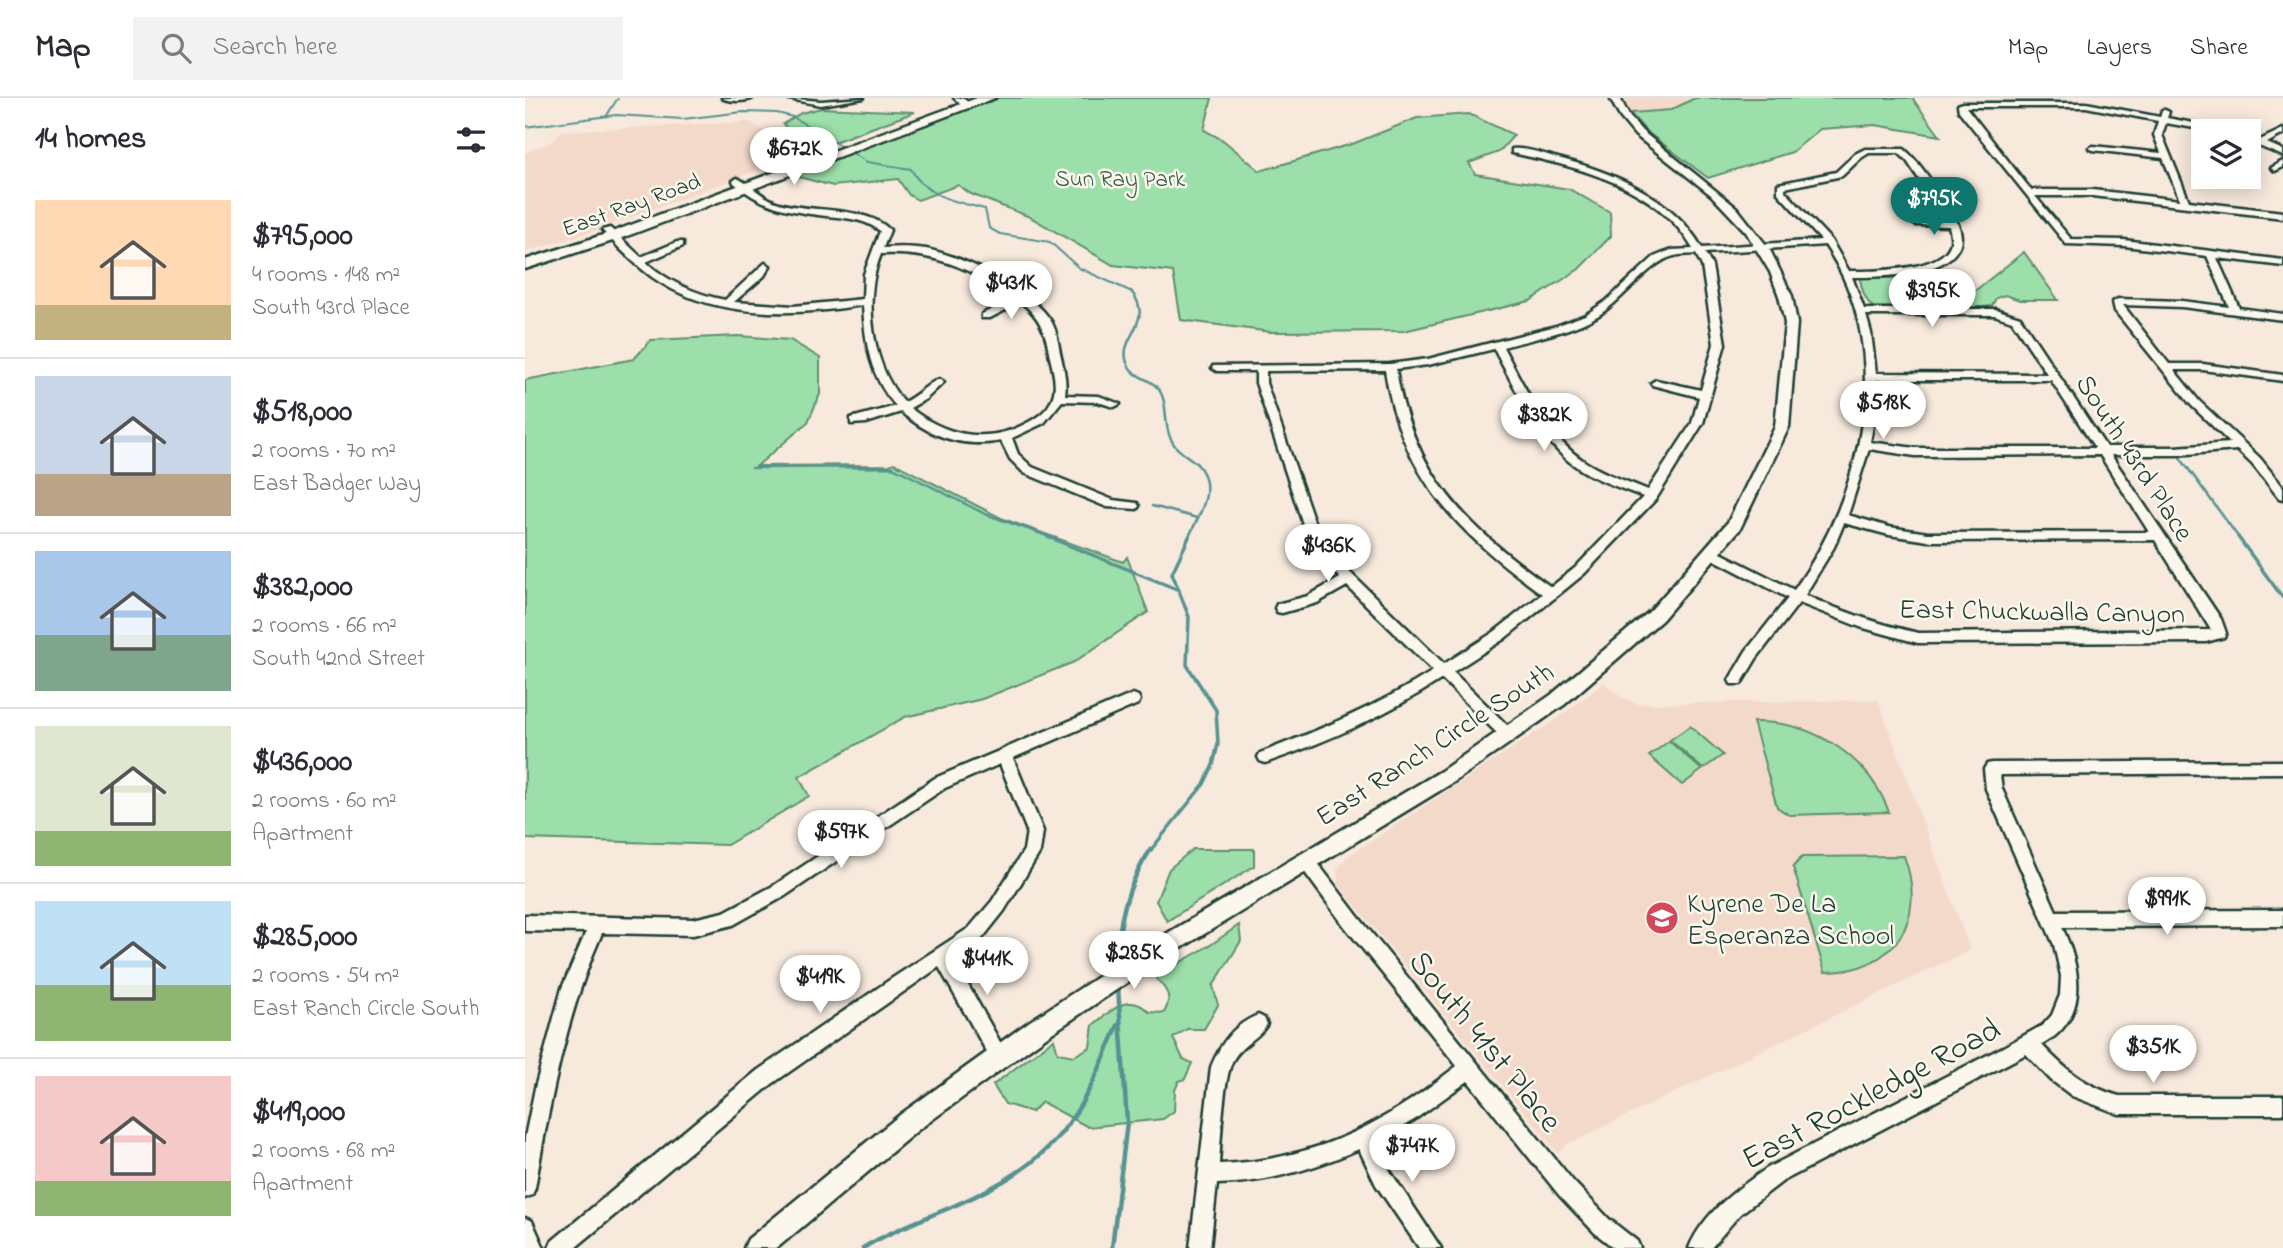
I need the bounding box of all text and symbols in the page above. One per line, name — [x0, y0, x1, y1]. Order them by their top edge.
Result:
search box — [133, 17, 623, 80]
text: Map — [35, 24, 91, 72]
icon: search — [157, 29, 195, 67]
text: Search here — [213, 29, 337, 67]
text: Map — [2008, 31, 2048, 66]
text: Layers — [2086, 31, 2152, 66]
text: Share — [2190, 31, 2248, 66]
text: 14 homes — [35, 118, 146, 162]
map controls — [2191, 119, 2261, 189]
button: layers — [2191, 119, 2261, 189]
icon: filters — [452, 121, 490, 159]
pin: $672K — [745, 127, 843, 187]
text: $672K — [766, 133, 822, 166]
park label: Sun Ray Park — [1055, 164, 1186, 199]
street label: East Ray Road — [558, 166, 706, 249]
pin: $795K — [1885, 178, 1983, 237]
text: $795K — [1907, 183, 1961, 216]
text: $795,000 — [252, 215, 353, 259]
icon: home — [91, 228, 175, 312]
text: 4 rooms · 148 m² — [252, 259, 400, 292]
pin: $431K — [962, 262, 1060, 321]
text: $431K — [985, 267, 1037, 300]
pin: $395K — [1883, 270, 1981, 329]
text: $395K — [1905, 275, 1959, 308]
text: South 43rd Place — [252, 292, 410, 325]
street label: South 43rd Place — [2064, 367, 2203, 551]
pin: $518K — [1834, 382, 1932, 441]
text: $518K — [1856, 387, 1910, 420]
text: $518,000 — [252, 391, 352, 435]
pin: $382K — [1495, 394, 1593, 453]
text: $382K — [1517, 399, 1571, 432]
icon: home — [91, 404, 175, 488]
text: 2 rooms · 70 m² — [252, 435, 396, 468]
text: East Badger Way — [252, 468, 421, 501]
pin: $436K — [1279, 524, 1377, 584]
text: $436K — [1301, 530, 1355, 563]
text: $382,000 — [252, 566, 353, 610]
icon: home — [91, 579, 175, 663]
street label: East Chuckwalla Canyon — [1899, 591, 2185, 636]
text: 2 rooms · 66 m² — [252, 610, 397, 643]
text: South 42nd Street — [252, 643, 425, 676]
street label: East Ranch Circle South — [1309, 653, 1563, 839]
text: $436,000 — [252, 741, 352, 785]
icon: home — [91, 754, 175, 838]
text: 2 rooms · 60 m² — [252, 785, 397, 818]
pin: $597K — [792, 810, 890, 870]
text: $597K — [814, 816, 868, 849]
text: Apartment — [252, 818, 353, 851]
pin: $991K — [2118, 878, 2216, 937]
text: $991K — [2144, 883, 2190, 916]
place label: Kyrene De La Esperanza School — [1687, 885, 1894, 958]
school or university icon: Kyrene De La Esperanza School — [1643, 899, 1681, 937]
text: $285,000 — [252, 916, 358, 960]
icon: home — [91, 929, 175, 1013]
pin: $285K — [1085, 932, 1183, 991]
pin: $441K — [938, 937, 1036, 997]
text: $285K — [1105, 937, 1163, 970]
street label: South 41st Place — [1395, 941, 1573, 1144]
text: $441K — [961, 943, 1013, 976]
pin: $419K — [771, 956, 869, 1015]
text: 2 rooms · 54 m² — [252, 960, 399, 993]
text: $419K — [796, 961, 844, 994]
text: East Ranch Circle South — [252, 993, 479, 1026]
street label: East Rockledge Road — [1734, 1007, 2010, 1184]
pin: $351K — [2104, 1026, 2202, 1085]
text: $351K — [2125, 1031, 2181, 1064]
text: $419,000 — [252, 1091, 345, 1135]
icon: home — [91, 1104, 175, 1188]
pin: $747K — [1363, 1124, 1461, 1184]
text: $747K — [1385, 1130, 1439, 1163]
text: 2 rooms · 68 m² — [252, 1135, 395, 1168]
text: Apartment — [252, 1168, 353, 1201]

